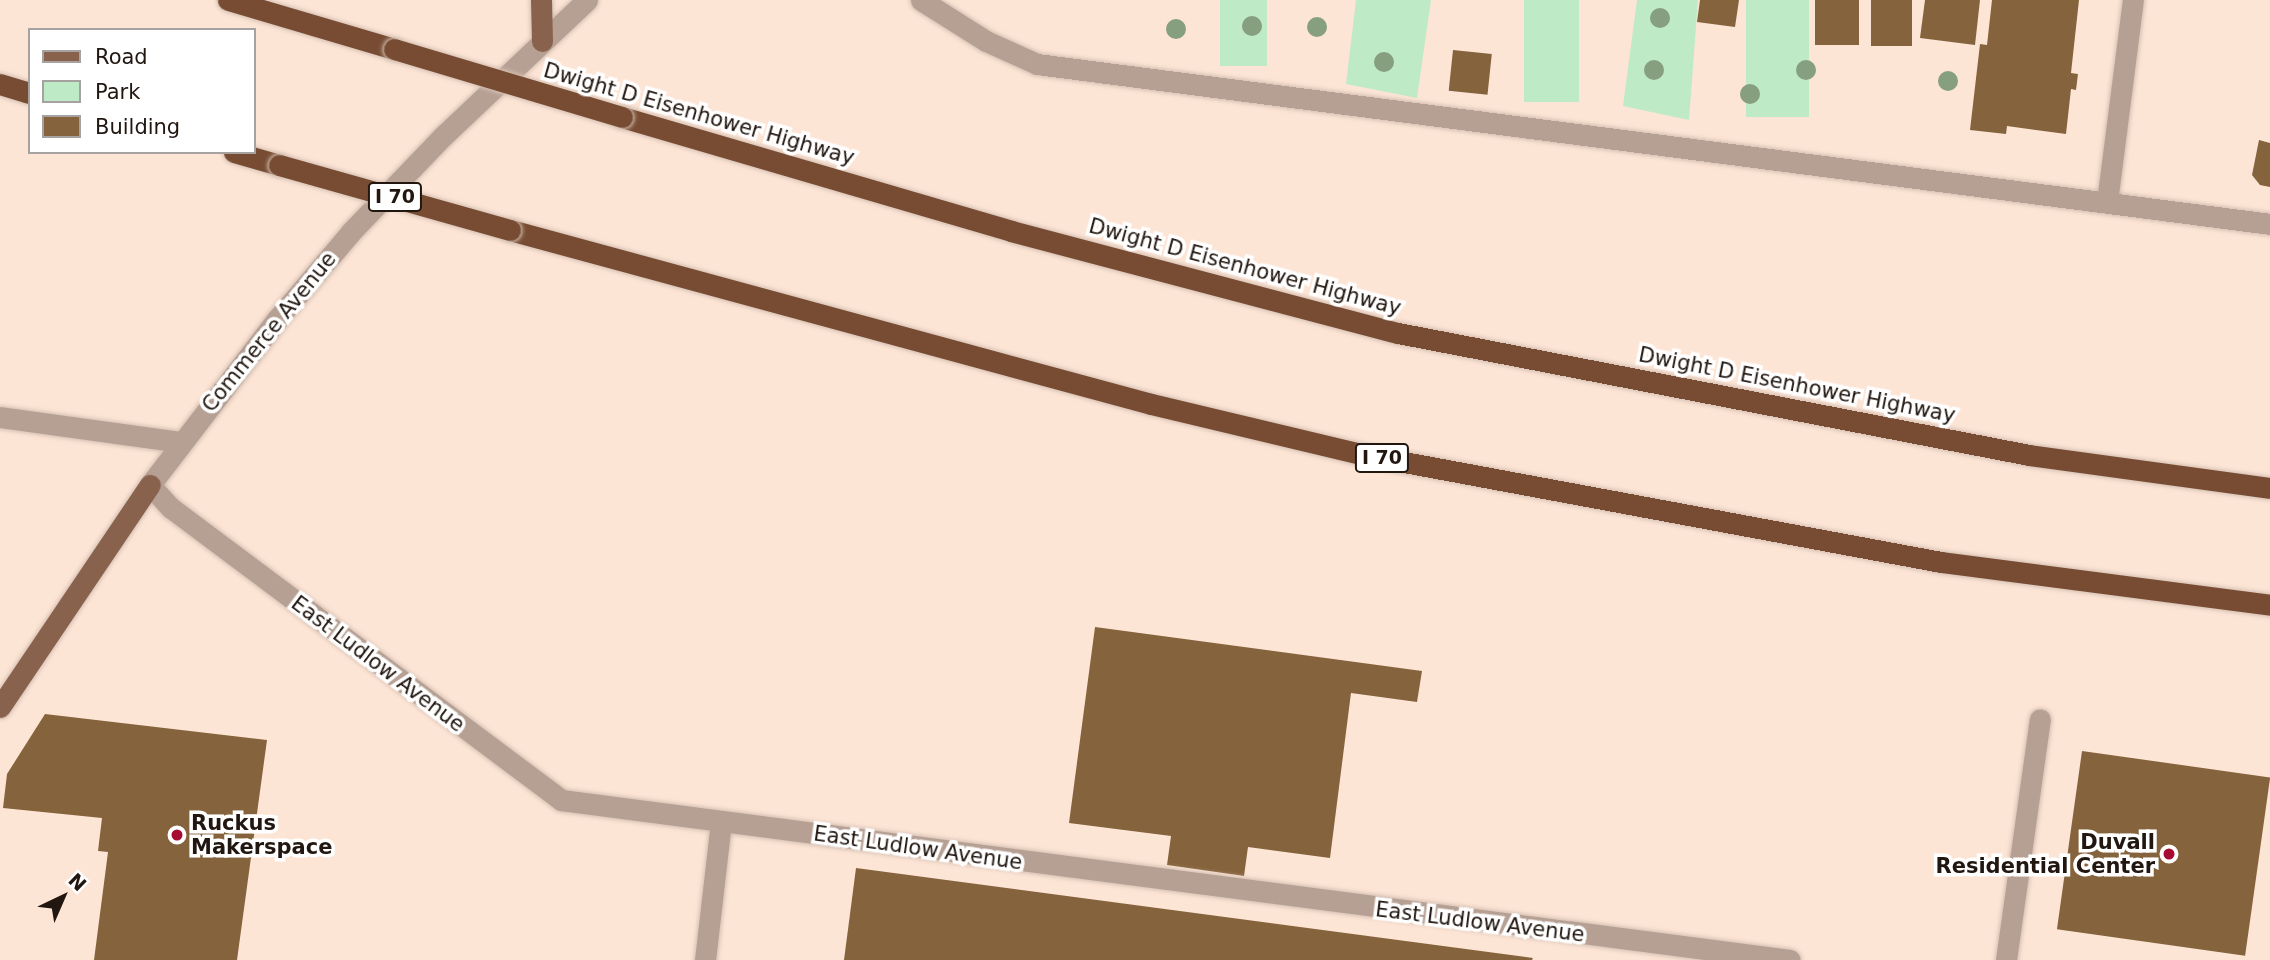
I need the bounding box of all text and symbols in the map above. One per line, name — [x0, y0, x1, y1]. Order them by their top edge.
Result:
legend — [28, 28, 256, 154]
text: Road — [95, 45, 148, 69]
street label: Dwight D Eisenhower Highway — [541, 57, 857, 171]
text: Park — [95, 80, 140, 104]
text: Building — [95, 115, 180, 139]
road number: I 70 — [367, 182, 423, 212]
street label: Dwight D Eisenhower Highway — [1086, 213, 1404, 321]
street label: Commerce Avenue — [197, 247, 341, 417]
street label: Dwight D Eisenhower Highway — [1636, 342, 1958, 428]
road number: I 70 — [1354, 442, 1410, 474]
street label: East Ludlow Avenue — [286, 591, 470, 737]
place label: Ruckus Makerspace — [191, 810, 332, 860]
street label: East Ludlow Avenue — [812, 821, 1024, 875]
marker: Ruckus Makerspace — [169, 827, 185, 843]
place label: Duvall Residential Center — [1936, 829, 2155, 879]
marker: Duvall Residential Center — [2161, 846, 2177, 862]
north arrow — [28, 862, 98, 932]
text: N — [64, 868, 91, 895]
street label: East Ludlow Avenue — [1374, 897, 1586, 947]

